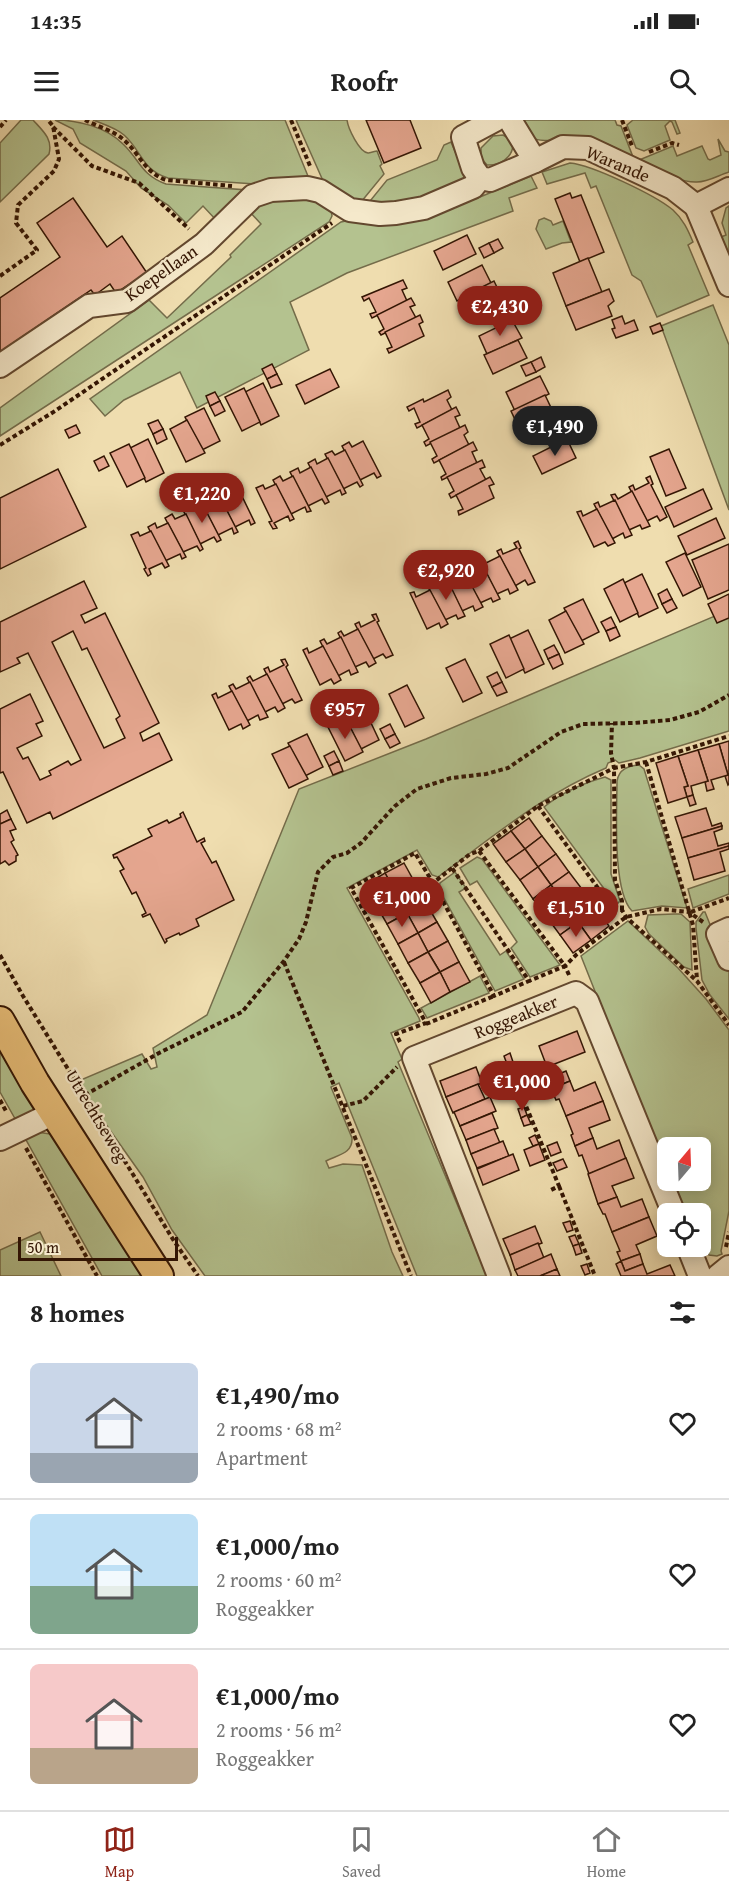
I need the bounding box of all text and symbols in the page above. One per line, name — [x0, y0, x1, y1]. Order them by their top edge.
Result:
text: 14:35 — [30, 5, 82, 37]
text: Roofr — [331, 61, 398, 101]
icon: menu — [30, 65, 63, 98]
icon: search — [666, 65, 699, 98]
street label: Warande — [582, 138, 654, 189]
street label: Koepellaan — [119, 238, 203, 308]
pin: €2,430 — [451, 286, 549, 337]
text: €2,430 — [471, 291, 529, 320]
pin: €1,490 — [506, 406, 604, 457]
text: €1,490 — [526, 411, 584, 440]
pin: €1,220 — [153, 473, 251, 524]
text: €1,220 — [173, 478, 231, 507]
pin: €2,920 — [397, 550, 495, 601]
text: €2,920 — [417, 555, 475, 584]
pin: €957 — [309, 689, 381, 740]
text: €957 — [324, 694, 366, 723]
pin: €1,000 — [353, 877, 451, 928]
text: €1,000 — [373, 882, 431, 911]
pin: €1,510 — [527, 887, 625, 938]
text: €1,510 — [547, 892, 605, 921]
street label: Roggeakker — [470, 987, 562, 1046]
pin: €1,000 — [473, 1061, 571, 1112]
street label: Utrechtseweg — [59, 1064, 136, 1167]
text: €1,000 — [493, 1066, 551, 1095]
north arrow — [657, 1137, 711, 1191]
map controls — [657, 1137, 711, 1257]
button: locate — [657, 1203, 711, 1257]
scale bar — [18, 1234, 178, 1262]
text: 50 m — [27, 1235, 59, 1259]
text: 8 homes — [30, 1293, 125, 1332]
icon: filters — [666, 1296, 699, 1329]
text: €1,490/mo — [216, 1375, 339, 1414]
icon: home — [78, 1387, 150, 1459]
icon: heart — [666, 1407, 699, 1440]
text: 2 rooms · 68 m² — [216, 1414, 342, 1443]
text: Apartment — [216, 1443, 308, 1472]
text: €1,000/mo — [216, 1526, 339, 1565]
icon: home — [78, 1538, 150, 1610]
icon: heart — [666, 1558, 699, 1591]
text: 2 rooms · 60 m² — [216, 1565, 342, 1594]
text: Roggeakker — [216, 1594, 314, 1623]
text: €1,000/mo — [216, 1676, 339, 1715]
icon: home — [78, 1688, 150, 1760]
icon: heart — [666, 1708, 699, 1741]
text: 2 rooms · 56 m² — [216, 1715, 342, 1744]
text: Roggeakker — [216, 1744, 314, 1773]
tab: Map — [103, 1823, 136, 1883]
tab: Saved — [342, 1823, 381, 1883]
tab: Home — [587, 1823, 626, 1883]

